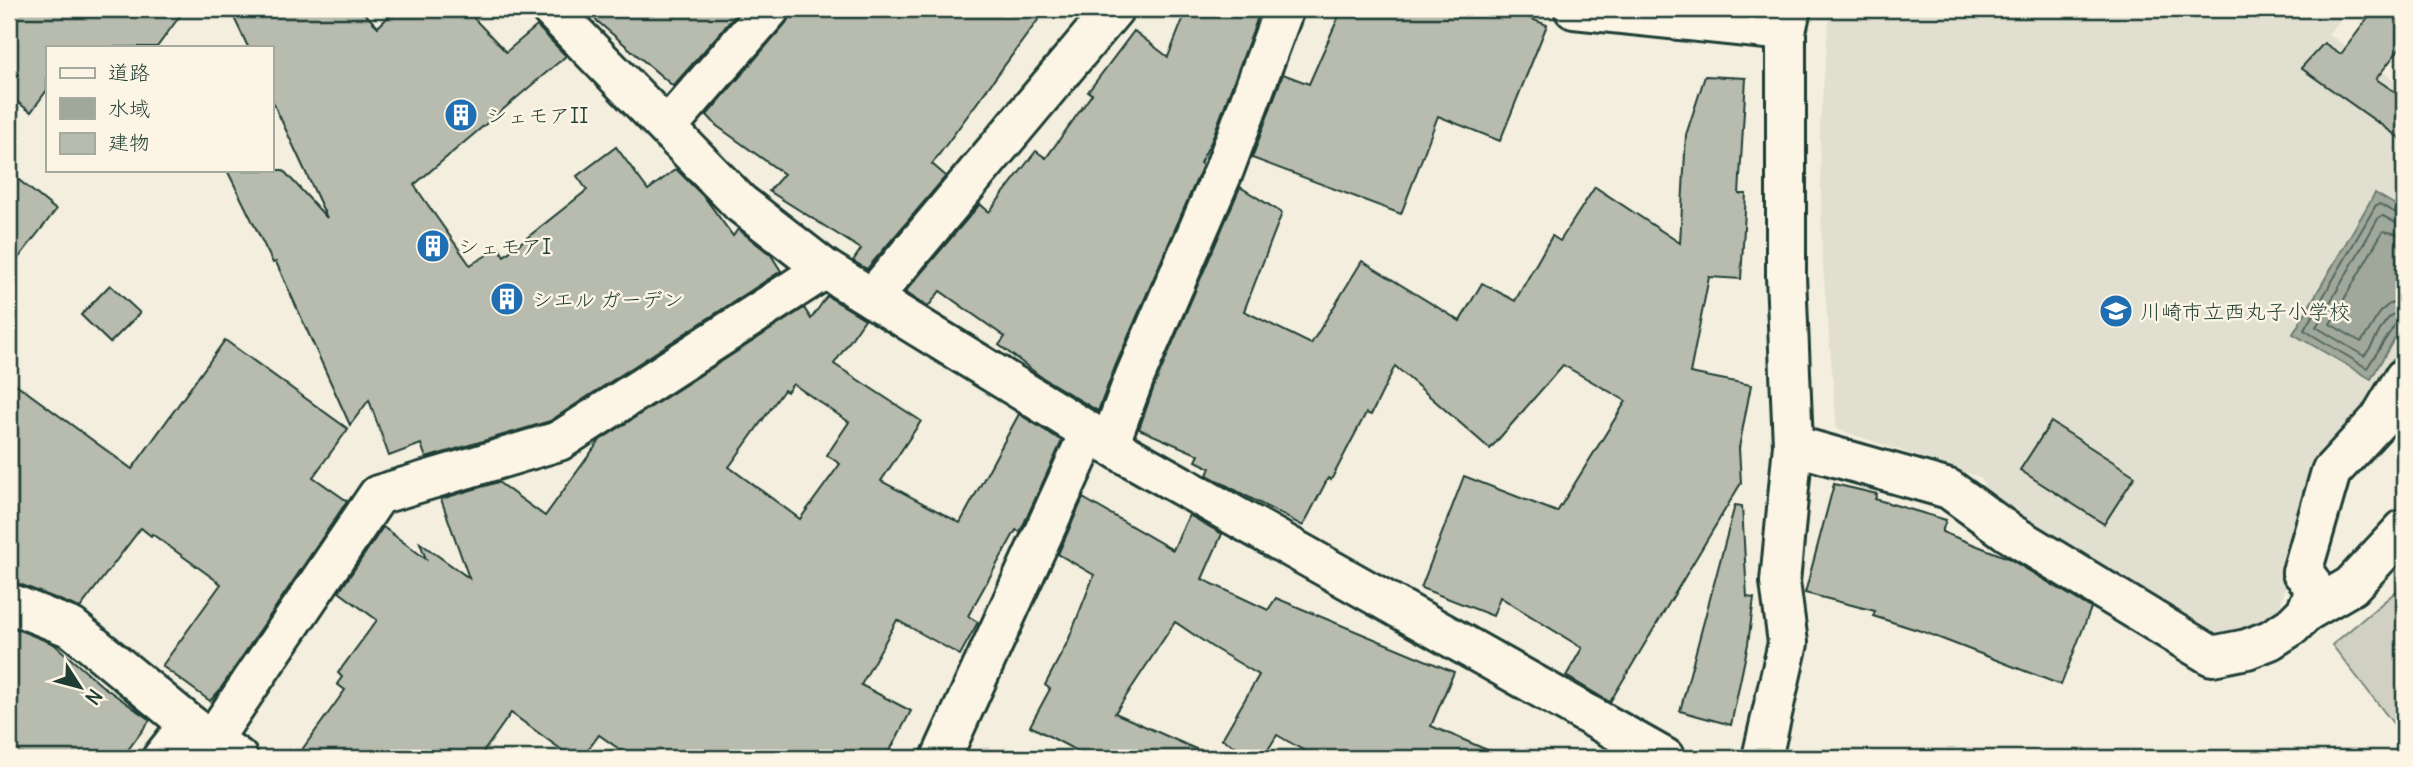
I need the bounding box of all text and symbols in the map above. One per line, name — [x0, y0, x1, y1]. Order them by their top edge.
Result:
legend — [46, 46, 273, 172]
text: 道路 — [108, 59, 150, 86]
text: 水域 — [108, 95, 150, 122]
building icon: シェモアII — [442, 96, 480, 134]
place label: シェモアII — [486, 102, 588, 129]
text: 建物 — [108, 129, 150, 156]
building icon: シェモアI — [414, 227, 452, 265]
place label: シェモアI — [458, 233, 551, 260]
building icon: シエル ガーデン — [488, 280, 526, 318]
place label: シエル ガーデン — [532, 286, 684, 313]
school or university icon: 川崎市立西丸子小学校 — [2097, 292, 2135, 330]
place label: 川崎市立西丸子小学校 — [2140, 298, 2350, 325]
north arrow — [46, 652, 116, 722]
text: N — [80, 685, 107, 709]

